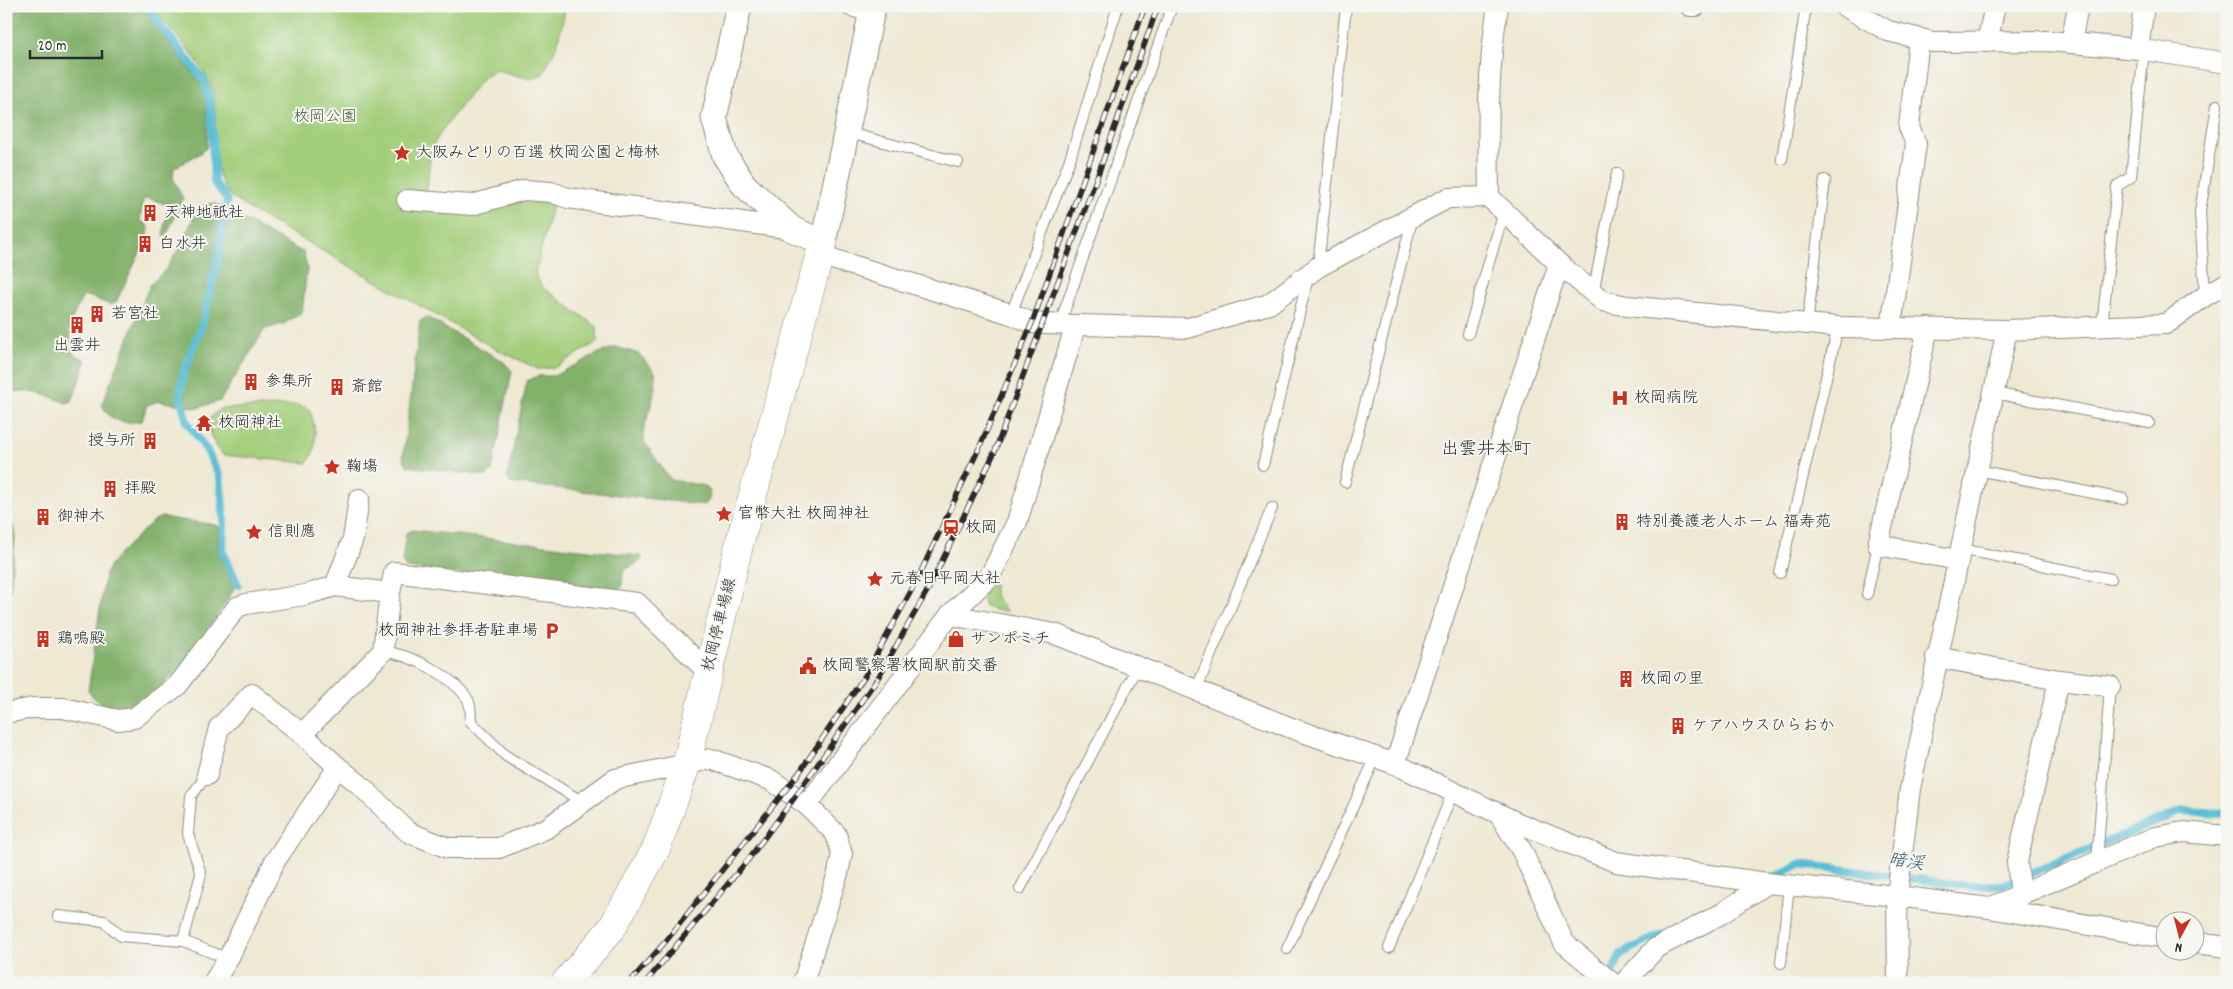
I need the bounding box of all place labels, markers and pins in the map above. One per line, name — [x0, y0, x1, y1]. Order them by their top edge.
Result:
place label: 大阪みどりの百選 枚岡公園と梅林 — [416, 142, 660, 165]
place icon: 大阪みどりの百選 枚岡公園と梅林 — [392, 143, 412, 163]
place label: 天神地祇社 — [164, 202, 244, 225]
building icon: 天神地祇社 — [140, 203, 160, 223]
place label: 白水井 — [159, 233, 207, 256]
building icon: 白水井 — [135, 234, 155, 254]
place label: 若宮社 — [111, 303, 159, 326]
building icon: 若宮社 — [87, 304, 107, 324]
building icon: 出雲井 — [67, 315, 87, 335]
place label: 出雲井 — [53, 335, 101, 358]
place label: 参集所 — [265, 371, 313, 394]
building icon: 参集所 — [241, 372, 261, 392]
place label: 斎館 — [351, 376, 383, 399]
building icon: 斎館 — [327, 377, 347, 397]
place label: 枚岡病院 — [1634, 387, 1698, 410]
hospital icon: 枚岡病院 — [1610, 388, 1630, 408]
place label: 枚岡神社 — [218, 412, 282, 435]
temple icon: 枚岡神社 — [194, 413, 214, 433]
place label: 授与所 — [88, 430, 136, 453]
building icon: 授与所 — [140, 431, 160, 451]
place label: 鞠塲 — [346, 456, 378, 479]
place icon: 鞠塲 — [322, 457, 342, 477]
place label: 拝殿 — [124, 478, 156, 501]
building icon: 拝殿 — [100, 479, 120, 499]
place label: 官幣大社 枚岡神社 — [738, 503, 870, 526]
place icon: 官幣大社 枚岡神社 — [714, 504, 734, 524]
place label: 御神木 — [57, 506, 105, 529]
building icon: 御神木 — [33, 507, 53, 527]
place label: 特別養護老人ホーム 福寿苑 — [1636, 511, 1831, 534]
building icon: 特別養護老人ホーム 福寿苑 — [1612, 512, 1632, 532]
place label: 枚岡 — [965, 517, 997, 540]
station icon: 枚岡 — [941, 518, 961, 538]
place label: 信則應 — [268, 521, 316, 544]
place icon: 信則應 — [244, 522, 264, 542]
place label: 元春日平岡大社 — [889, 568, 1001, 591]
place icon: 元春日平岡大社 — [865, 569, 885, 589]
place label: 枚岡神社参拝者駐車場 — [378, 620, 538, 643]
parking icon: 枚岡神社参拝者駐車場 — [542, 621, 562, 641]
place label: 鶏鳴殿 — [57, 628, 105, 651]
place label: サンポミチ — [970, 628, 1050, 651]
building icon: 鶏鳴殿 — [33, 629, 53, 649]
shop icon: サンポミチ — [946, 629, 966, 649]
place label: 枚岡警察署枚岡駅前交番 — [822, 655, 998, 678]
public building icon: 枚岡警察署枚岡駅前交番 — [798, 656, 818, 676]
place label: 枚岡の里 — [1640, 668, 1704, 691]
building icon: 枚岡の里 — [1616, 669, 1636, 689]
place label: ケアハウスひらおか — [1692, 715, 1834, 738]
building icon: ケアハウスひらおか — [1668, 716, 1688, 736]

